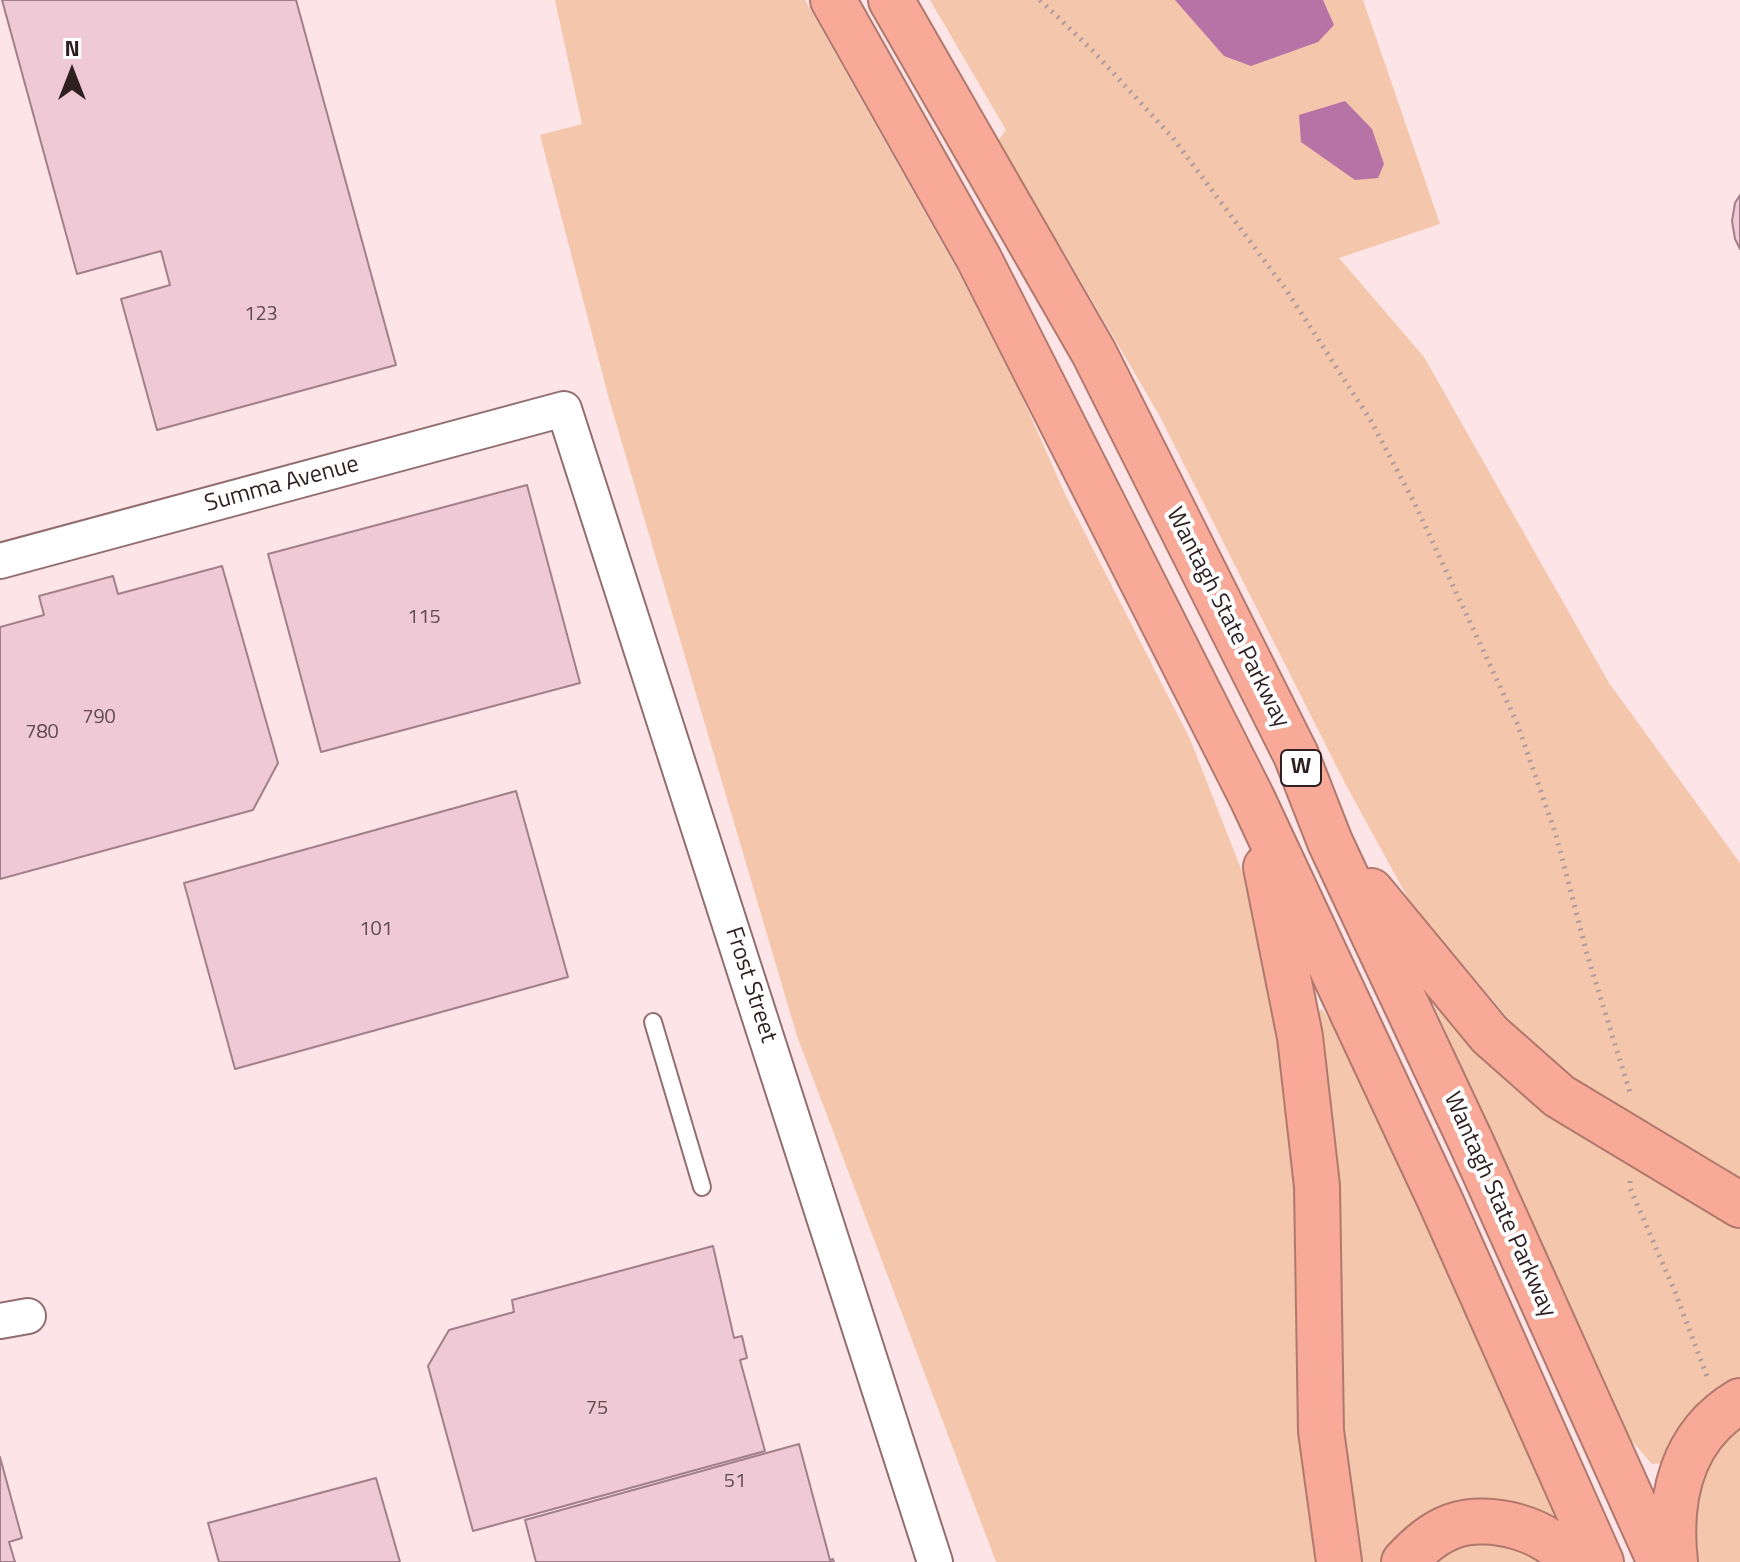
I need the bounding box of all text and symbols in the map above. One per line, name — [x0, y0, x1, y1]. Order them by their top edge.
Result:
text: N — [64, 31, 80, 65]
north arrow — [32, 32, 112, 112]
house number: 123 — [244, 303, 278, 327]
street label: Summa Avenue — [202, 451, 362, 519]
street label: Wantagh State Parkway — [1159, 503, 1295, 733]
house number: 115 — [407, 606, 441, 630]
house number: 790 — [82, 706, 116, 730]
house number: 780 — [25, 721, 59, 745]
road number: W — [1281, 750, 1321, 786]
house number: 101 — [359, 918, 393, 942]
street label: Frost Street — [718, 924, 782, 1046]
street label: Wantagh State Parkway — [1436, 1088, 1562, 1322]
house number: 75 — [586, 1397, 608, 1421]
house number: 51 — [724, 1470, 746, 1494]

